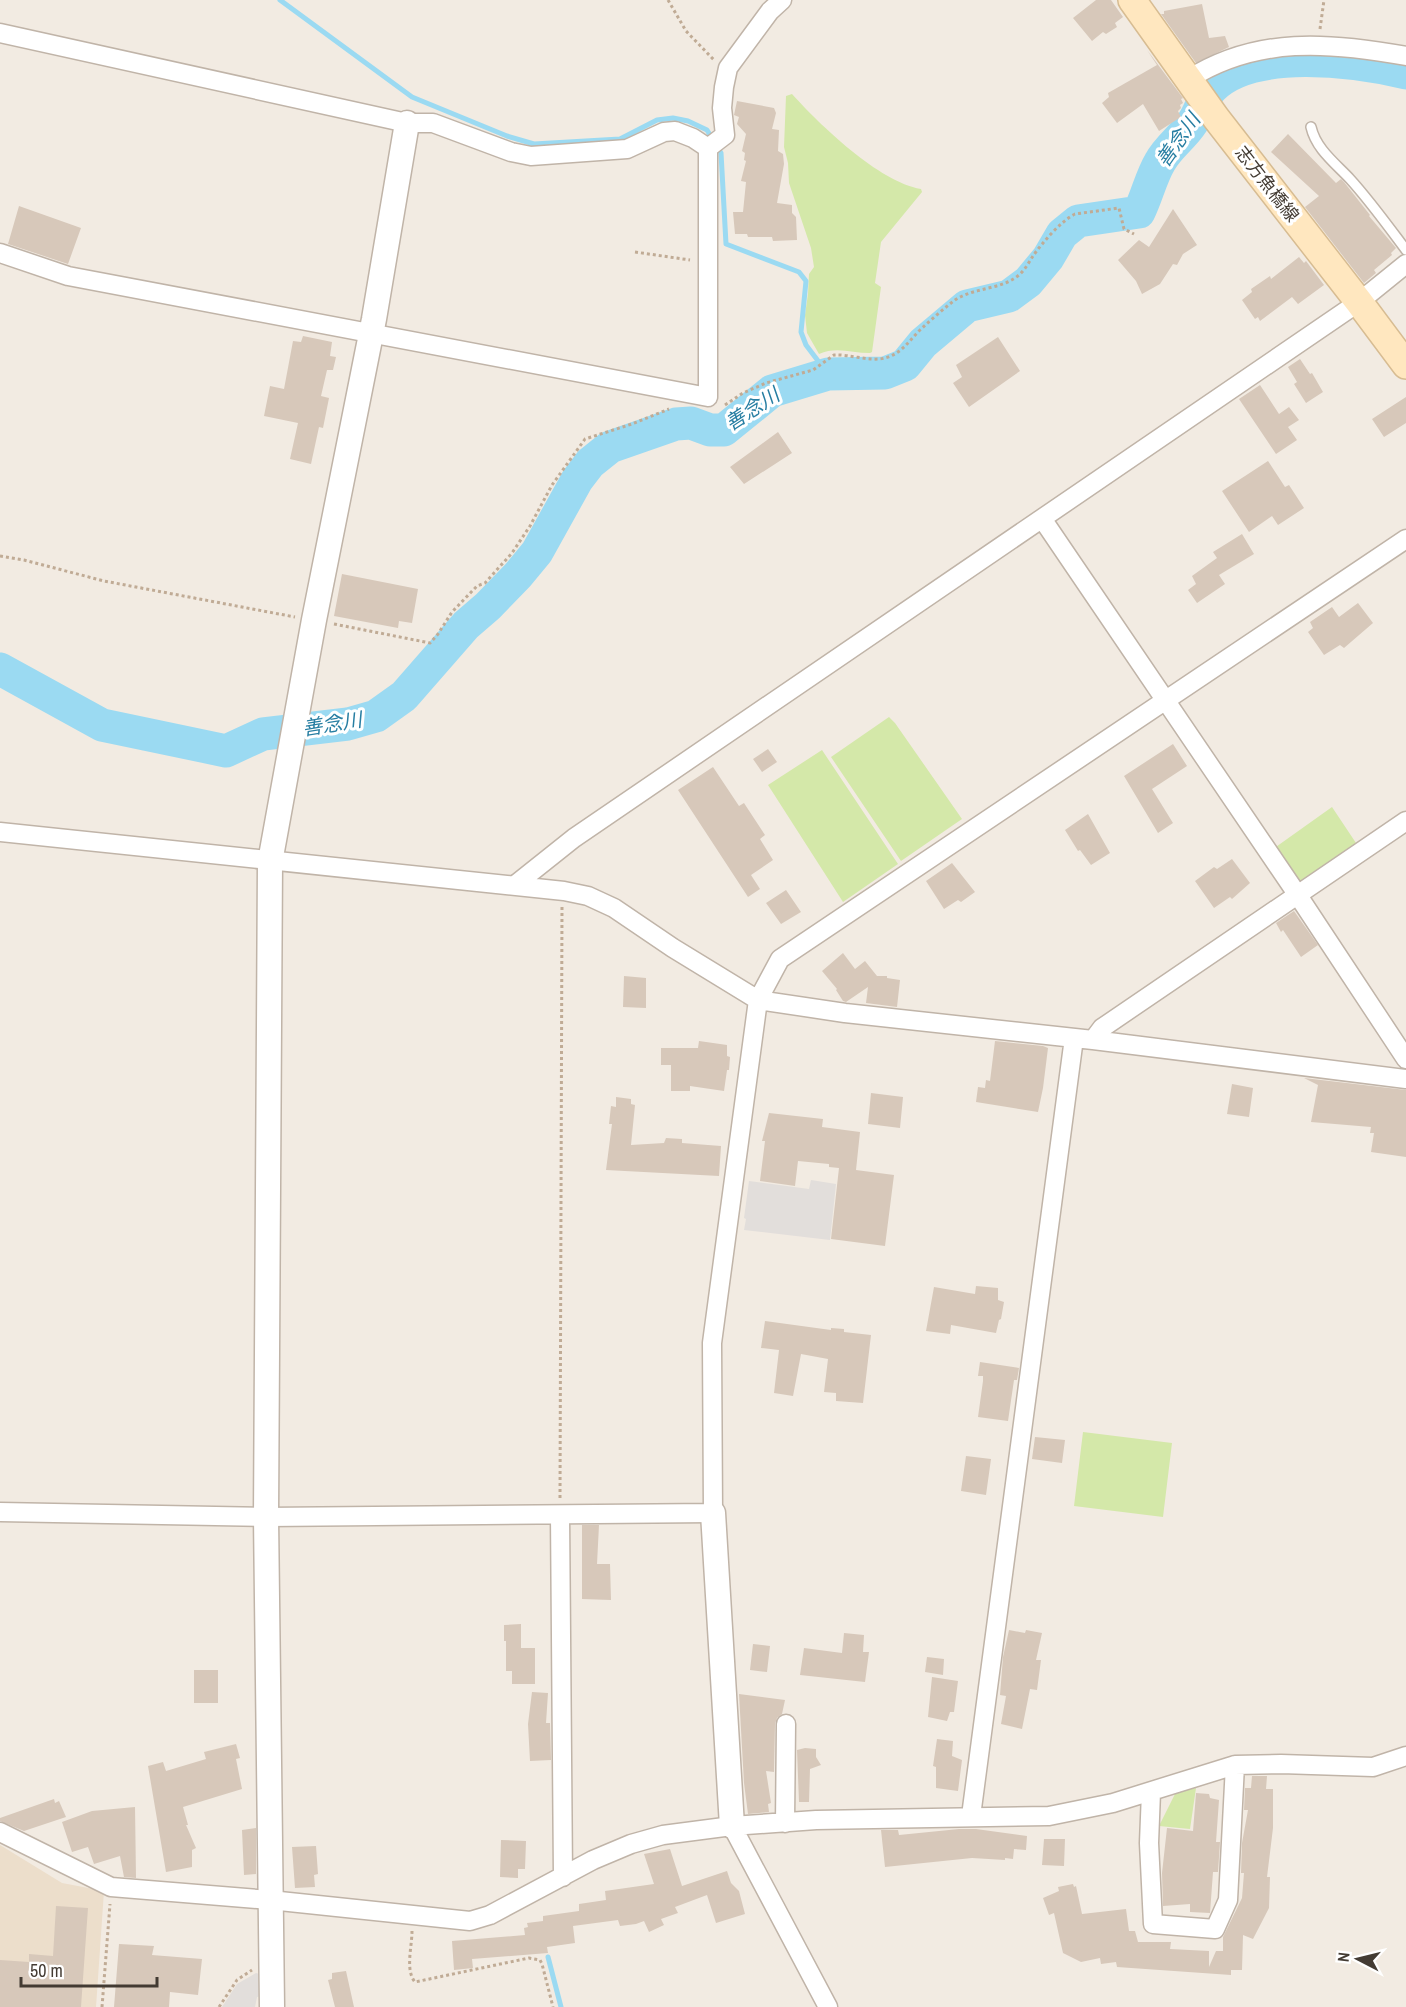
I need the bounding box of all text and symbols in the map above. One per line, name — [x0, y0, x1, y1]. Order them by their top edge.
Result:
water label: 善念川 — [1149, 106, 1207, 172]
street label: 志方魚橋線 — [1230, 141, 1305, 227]
water label: 善念川 — [719, 380, 786, 436]
water label: 善念川 — [300, 705, 366, 742]
north arrow — [1328, 1929, 1388, 1989]
scale bar — [21, 1950, 158, 1988]
text: N — [1332, 1951, 1355, 1963]
text: 50 m — [30, 1958, 63, 1983]

